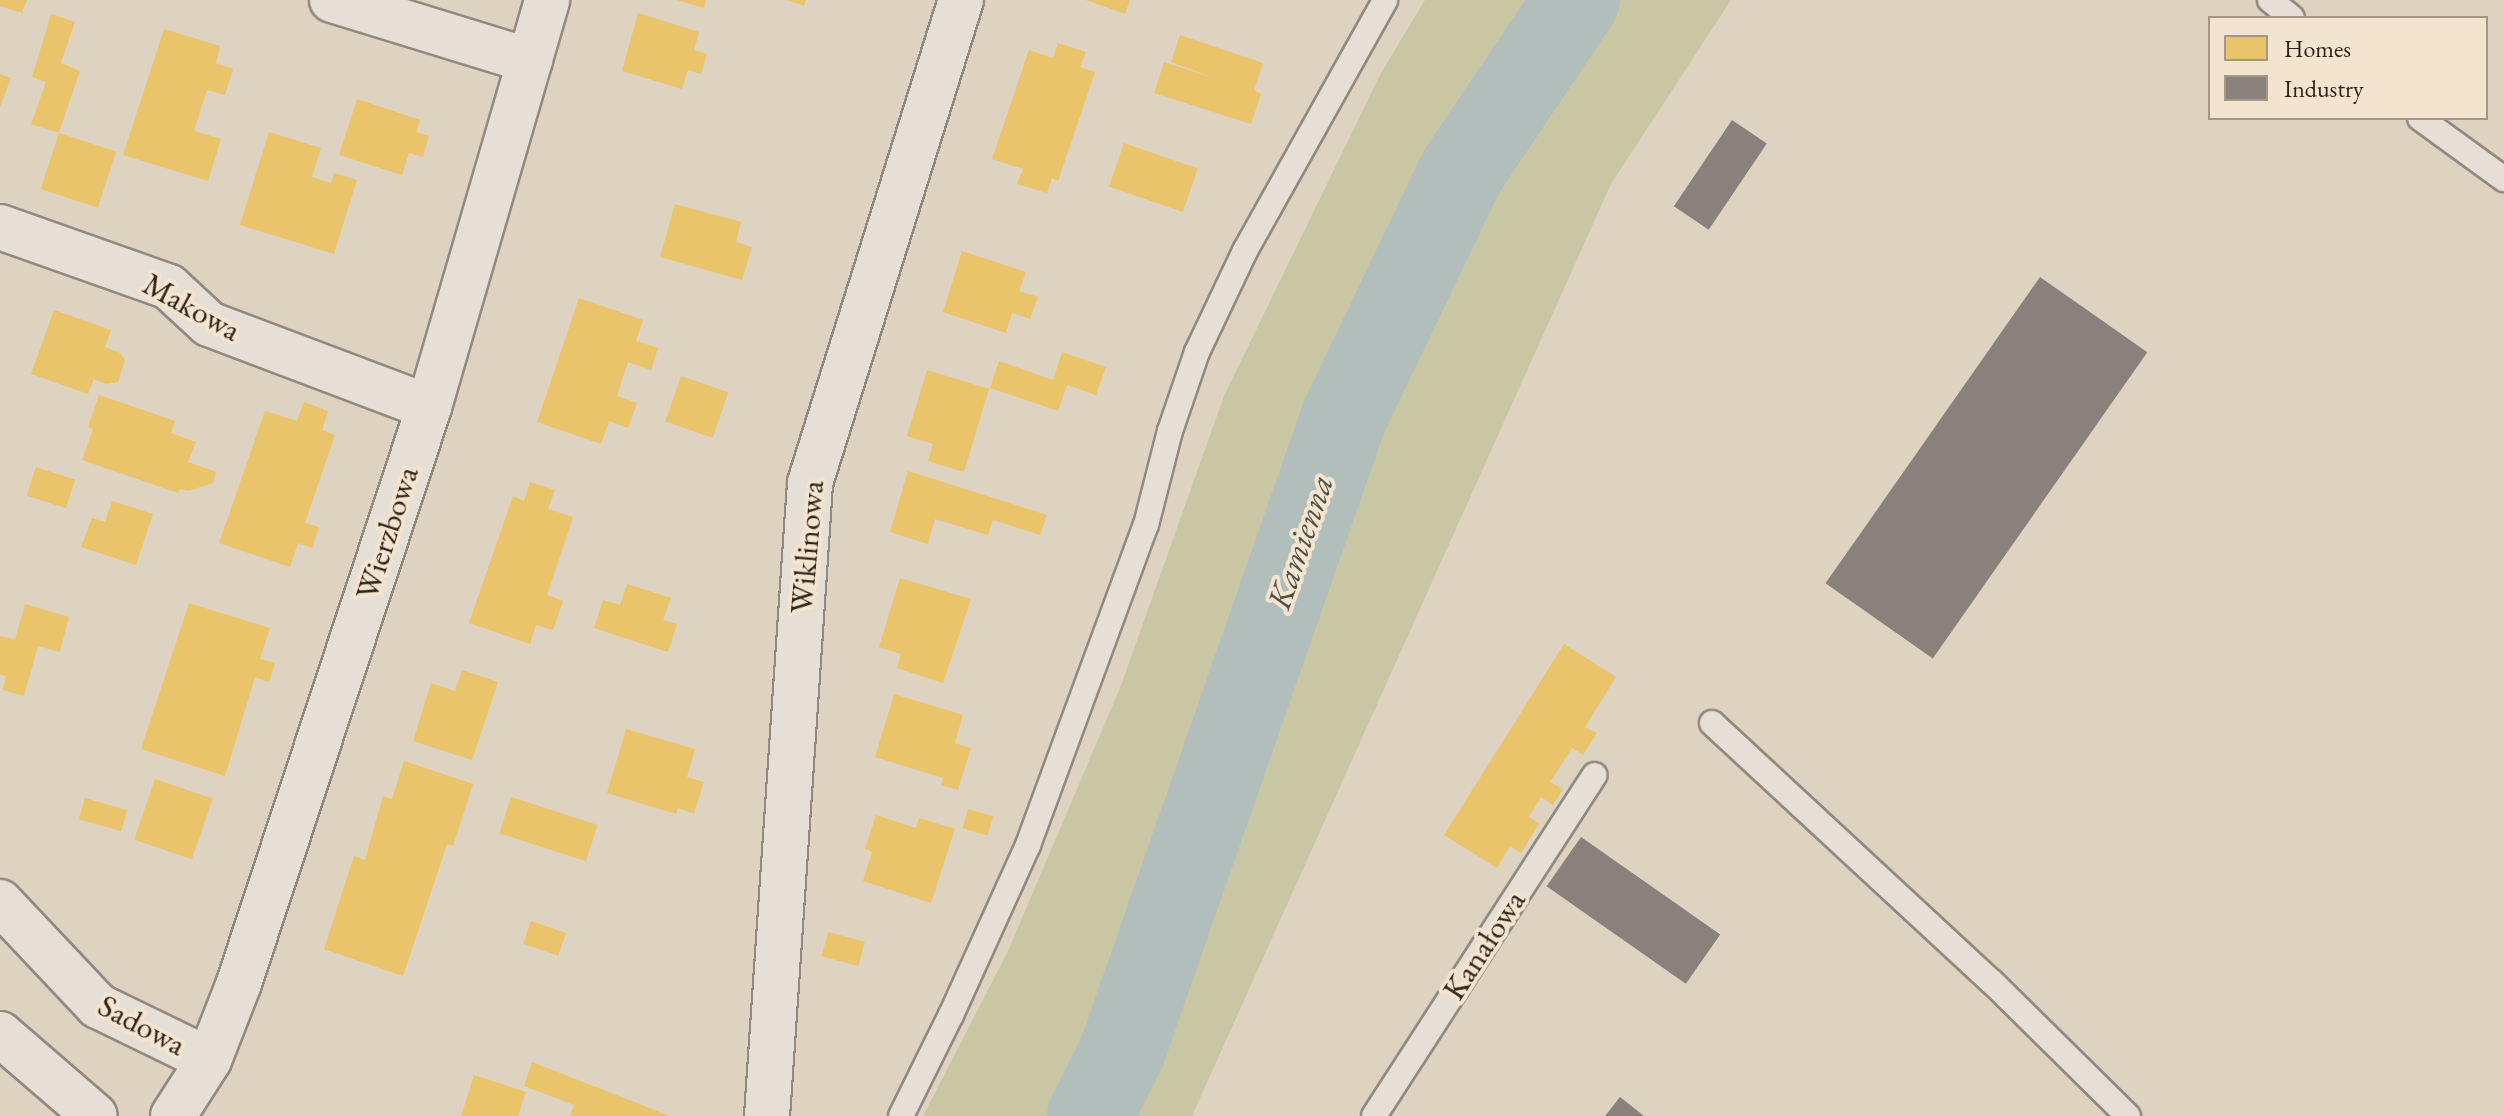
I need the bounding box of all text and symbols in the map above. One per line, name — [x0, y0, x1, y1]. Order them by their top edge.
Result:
legend — [2208, 16, 2488, 120]
text: Homes — [2284, 33, 2351, 64]
text: Industry — [2284, 73, 2363, 104]
street label: Makowa — [137, 265, 247, 349]
street label: Wierzbowa — [347, 462, 427, 604]
water label: Kamienna — [1258, 469, 1342, 615]
street label: Wiklinowa — [782, 479, 832, 615]
street label: Kanałowa — [1434, 883, 1534, 1007]
street label: Sadowa — [92, 986, 192, 1064]

